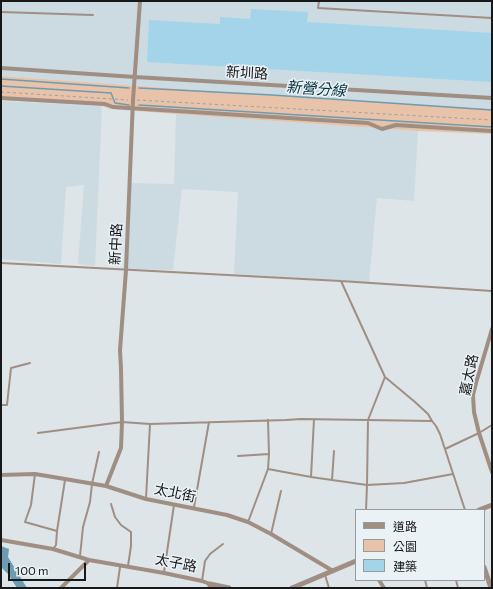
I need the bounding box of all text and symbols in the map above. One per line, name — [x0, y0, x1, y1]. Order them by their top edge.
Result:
street label: 新圳路 — [226, 64, 268, 82]
water label: 新營分線 — [285, 78, 347, 100]
street label: 新中路 — [107, 223, 125, 265]
street label: 嘉太路 — [456, 353, 482, 397]
street label: 太北街 — [153, 480, 197, 506]
legend — [355, 509, 485, 581]
text: 道路 — [393, 519, 417, 533]
text: 公園 — [393, 539, 417, 553]
street label: 太子路 — [154, 551, 198, 575]
scale bar — [10, 555, 88, 581]
text: 建築 — [393, 559, 417, 573]
text: 100 m — [15, 563, 49, 577]

